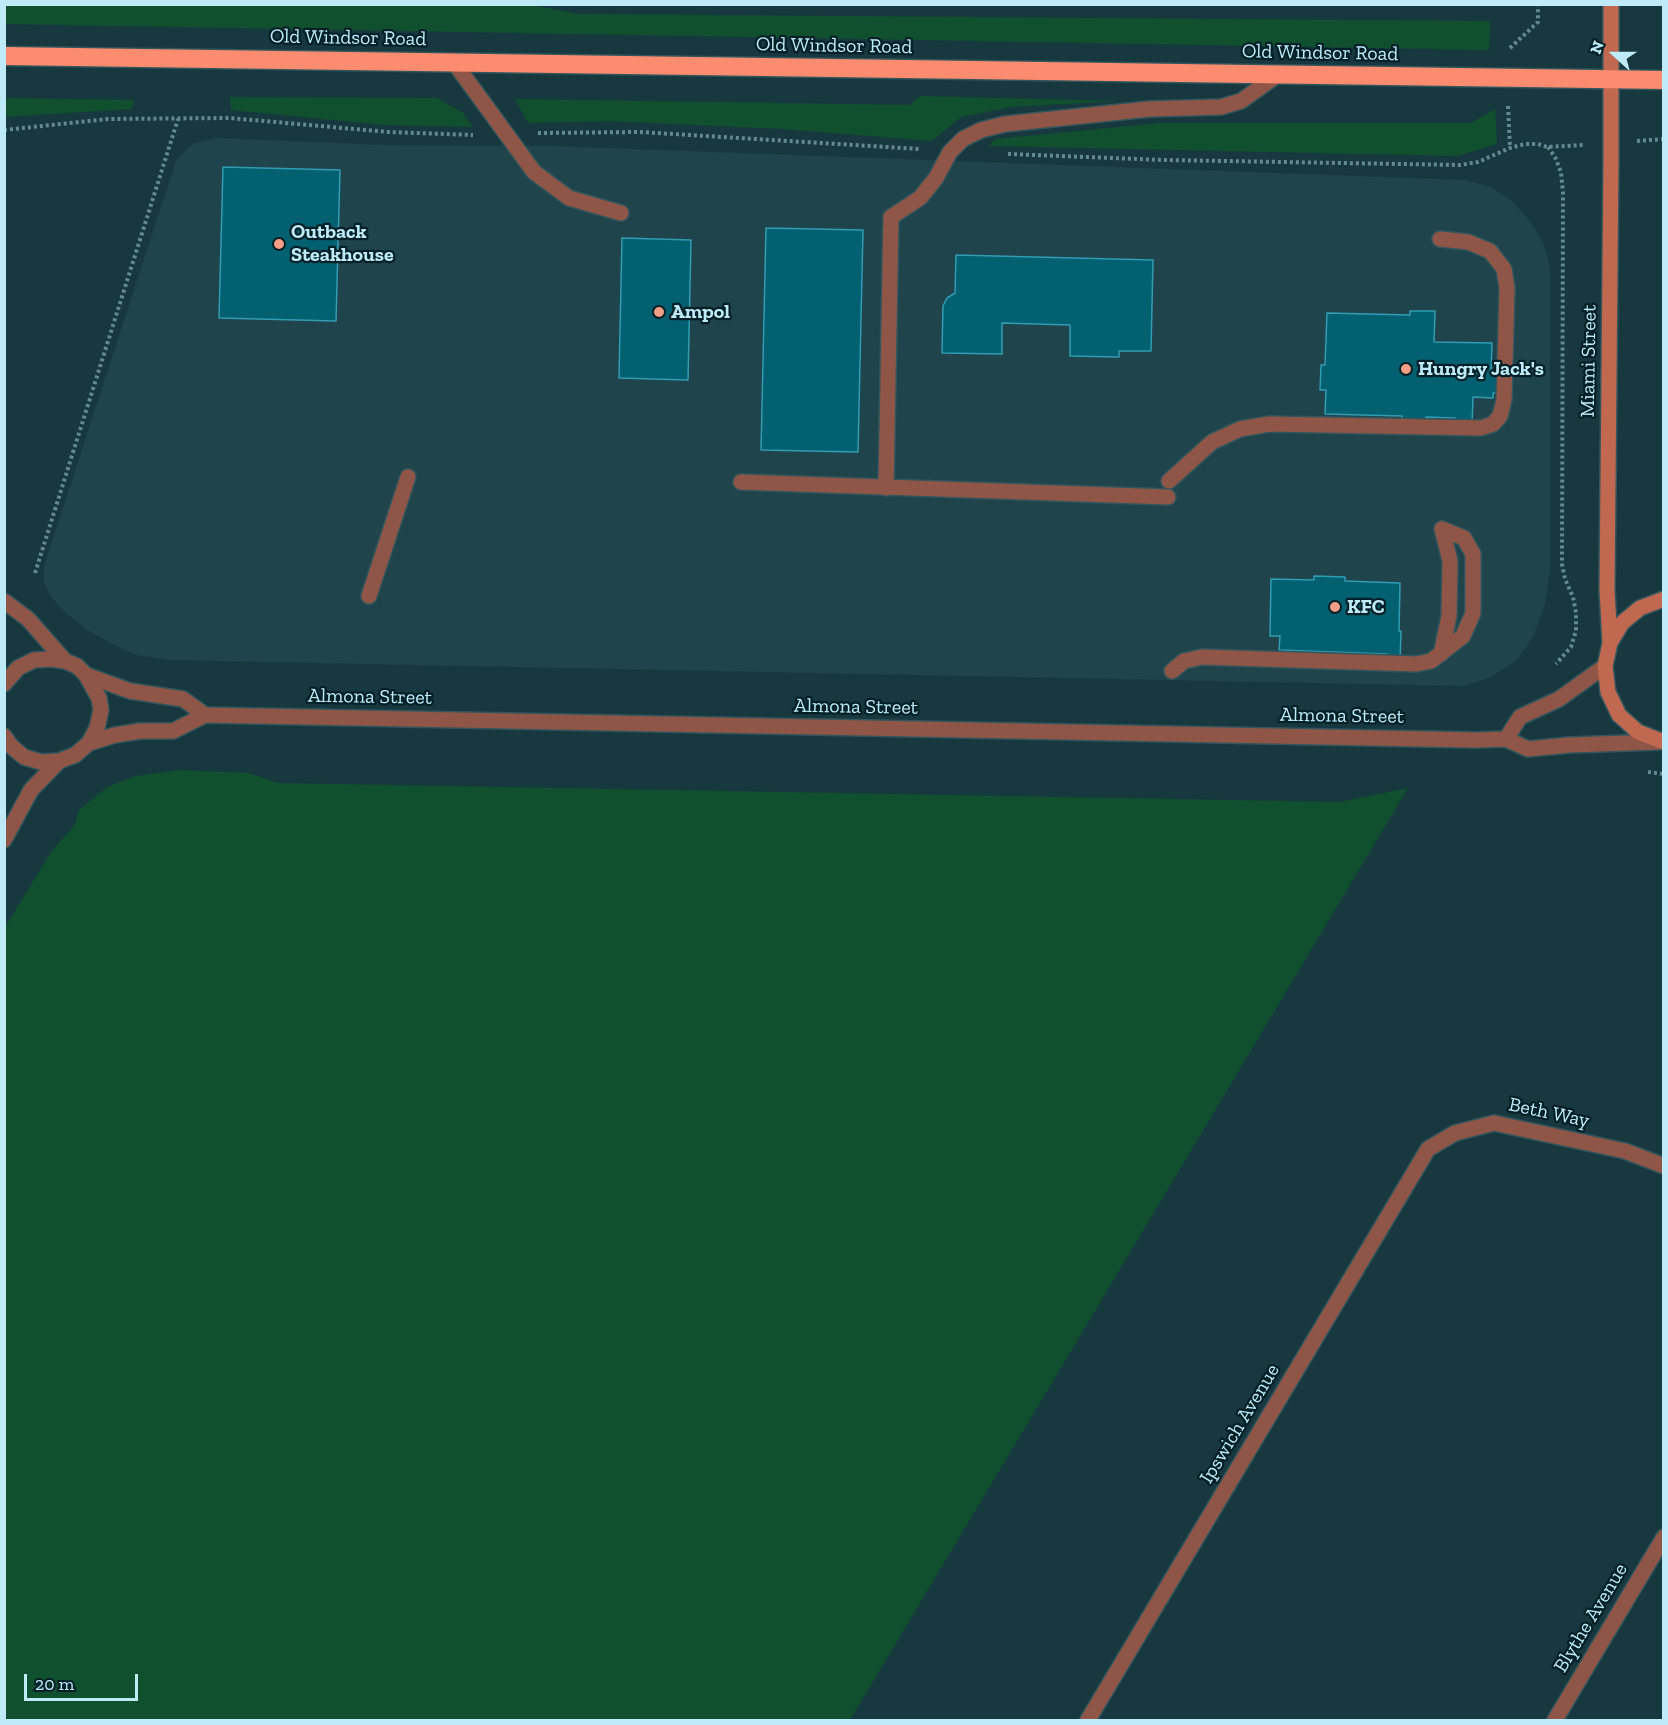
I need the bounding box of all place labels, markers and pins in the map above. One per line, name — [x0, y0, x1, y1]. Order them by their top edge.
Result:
place label: Outback Steakhouse — [291, 220, 394, 267]
marker: Outback Steakhouse — [272, 237, 286, 251]
place label: Ampol — [671, 300, 730, 324]
marker: Ampol — [652, 305, 666, 319]
place label: Hungry Jack's — [1418, 357, 1544, 381]
marker: Hungry Jack's — [1399, 362, 1413, 376]
place label: KFC — [1347, 595, 1385, 619]
marker: KFC — [1328, 600, 1342, 614]

